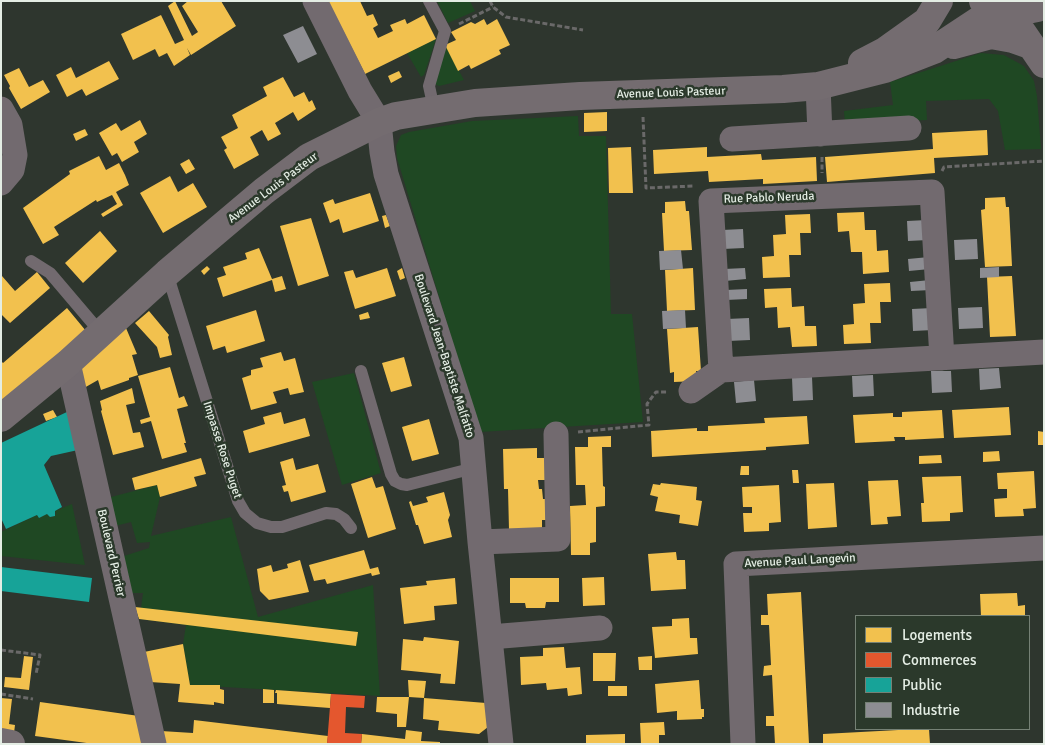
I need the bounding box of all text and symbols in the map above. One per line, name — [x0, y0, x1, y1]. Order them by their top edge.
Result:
street label: Avenue Louis Pasteur — [616, 84, 726, 102]
street label: Avenue Louis Pasteur — [225, 149, 321, 227]
street label: Rue Pablo Neruda — [723, 189, 815, 207]
street label: Boulevard Jean-Baptiste Malfatto — [411, 272, 477, 440]
street label: Impasse Rose Puget — [199, 399, 245, 501]
street label: Boulevard Perrier — [94, 508, 128, 598]
street label: Avenue Paul Langevin — [744, 551, 856, 571]
legend — [855, 615, 1030, 730]
text: Logements — [902, 626, 972, 644]
text: Commerces — [902, 651, 976, 669]
text: Public — [902, 676, 942, 694]
text: Industrie — [902, 701, 960, 719]

